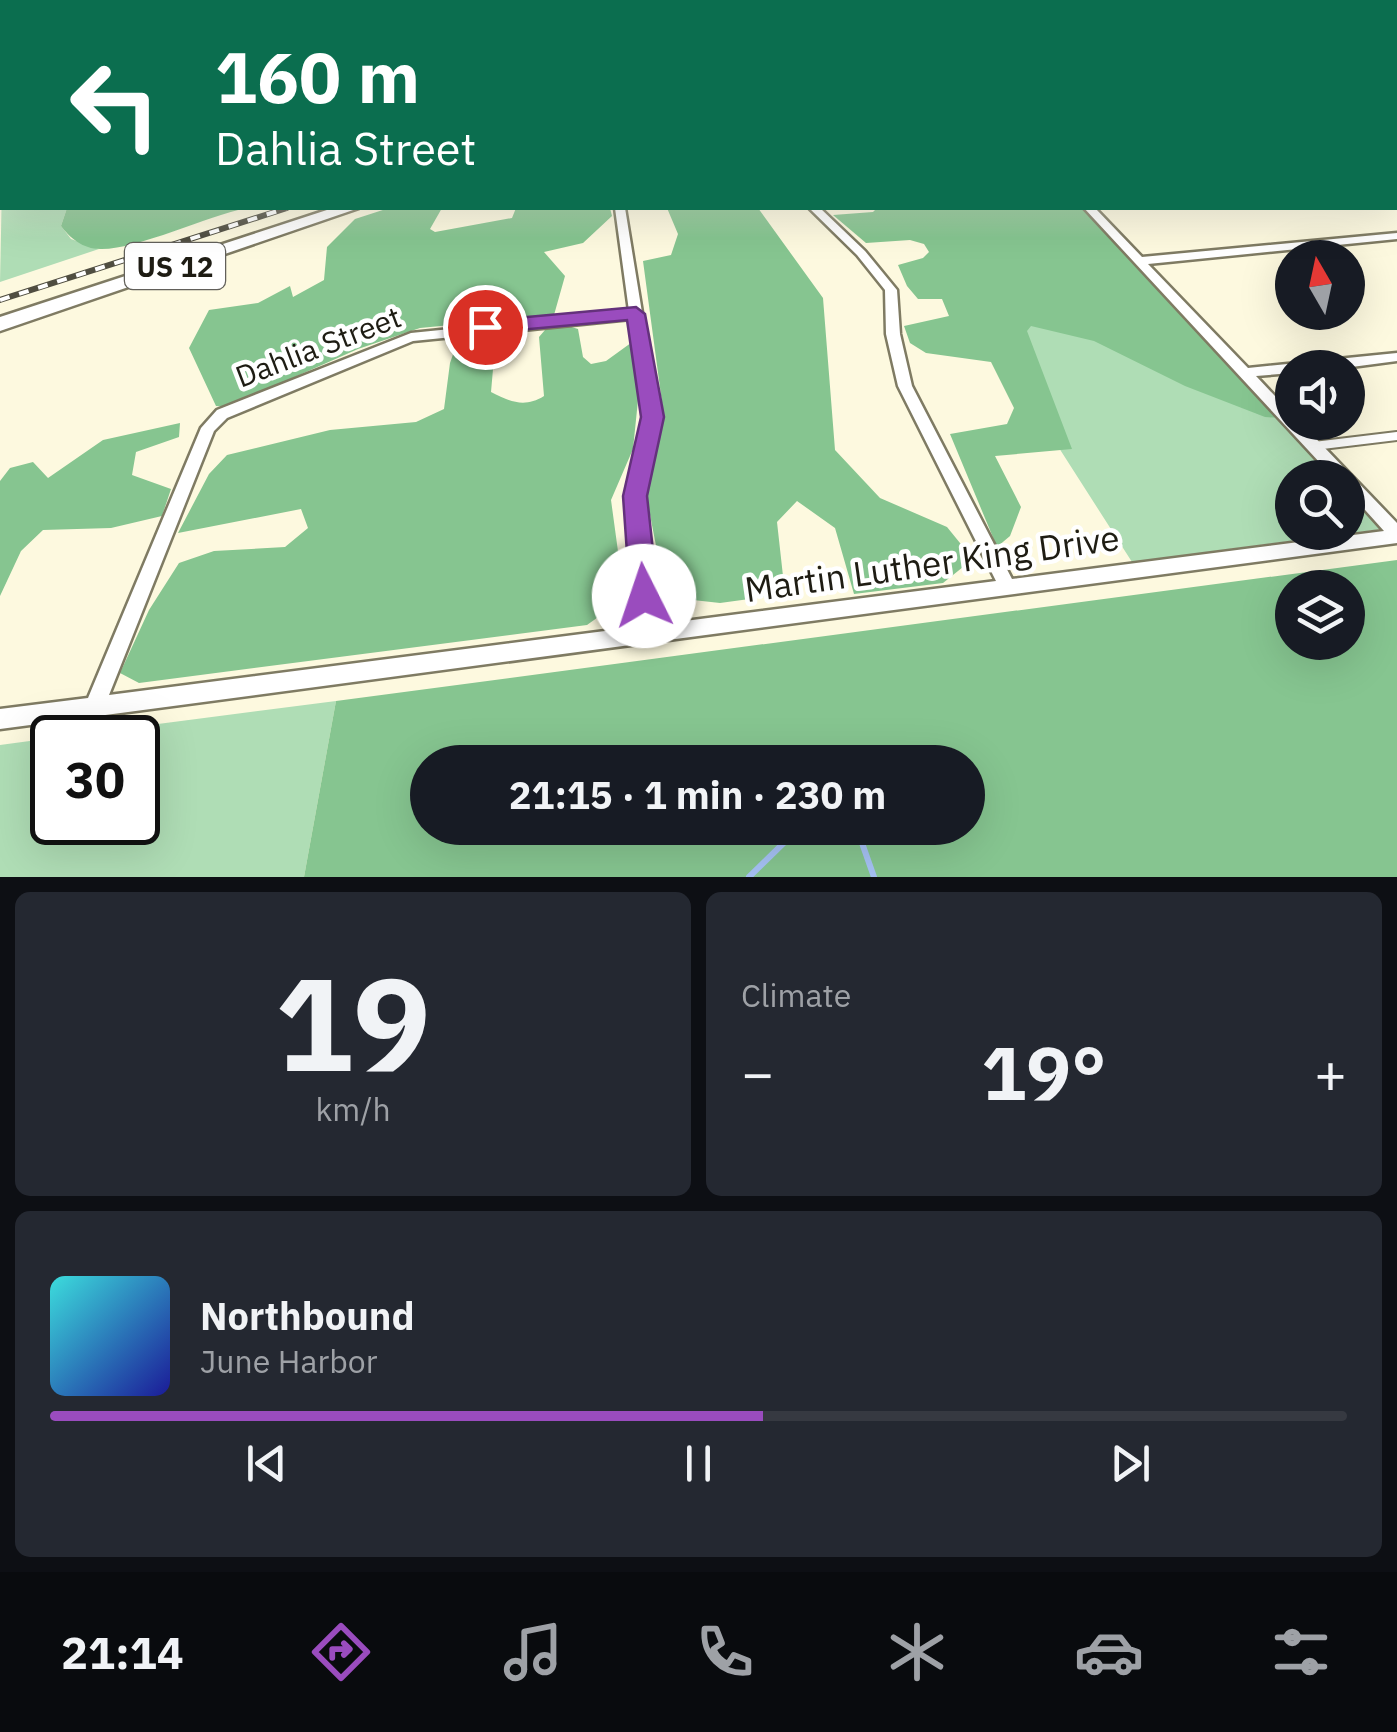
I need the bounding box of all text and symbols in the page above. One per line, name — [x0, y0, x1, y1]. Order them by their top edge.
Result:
text: 160 m — [215, 31, 420, 122]
icon: left — [50, 40, 180, 170]
text: Dahlia Street — [215, 119, 476, 177]
north arrow — [1275, 240, 1365, 330]
map controls — [1275, 240, 1365, 660]
road number: US 12 — [125, 243, 225, 289]
pin — [443, 285, 528, 370]
street label: Dahlia Street — [230, 297, 406, 395]
icon: arrive — [458, 300, 513, 355]
button: sound — [1275, 350, 1365, 440]
button: search — [1275, 460, 1365, 550]
street label: Martin Luther King Drive — [742, 514, 1122, 612]
position arrow — [592, 544, 696, 648]
button: layers — [1275, 570, 1365, 660]
speed limit sign: 30 — [30, 715, 160, 845]
text: 21:15 · 1 min · 230 m — [509, 770, 886, 819]
text: 19 — [275, 938, 431, 1107]
text: Climate — [741, 974, 851, 1016]
text: 19° — [981, 1023, 1107, 1121]
text: − — [741, 1037, 774, 1108]
text: + — [1314, 1037, 1347, 1108]
text: km/h — [315, 1088, 391, 1130]
text: Northbound — [200, 1291, 415, 1340]
text: June Harbor — [200, 1340, 377, 1382]
icon: previous — [239, 1436, 294, 1491]
icon: pause — [671, 1436, 726, 1491]
icon: next — [1103, 1436, 1158, 1491]
icon: directions — [306, 1617, 376, 1687]
icon: music — [498, 1617, 568, 1687]
icon: phone — [690, 1617, 760, 1687]
icon: climate — [882, 1617, 952, 1687]
icon: car — [1074, 1617, 1144, 1687]
icon: filters — [1266, 1617, 1336, 1687]
text: 21:14 — [61, 1623, 184, 1681]

